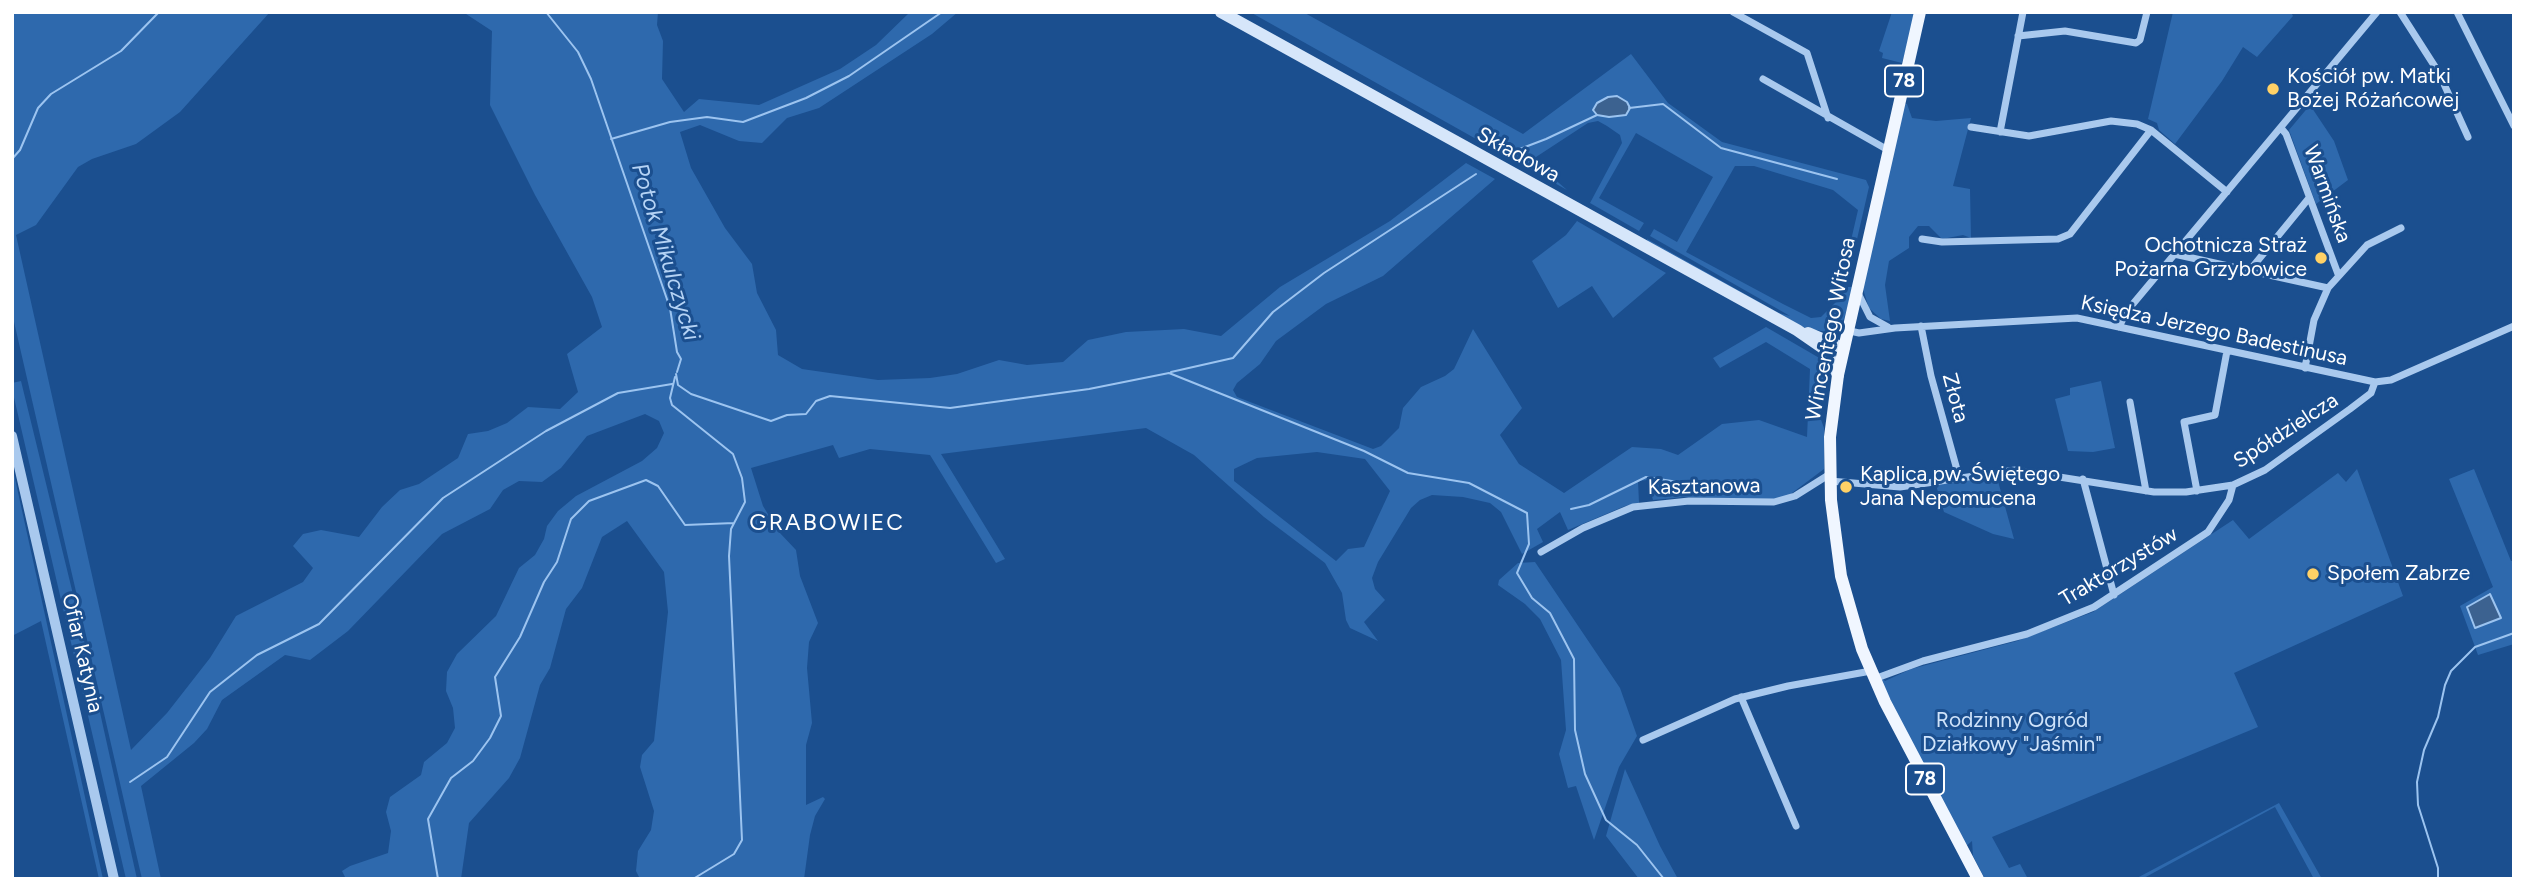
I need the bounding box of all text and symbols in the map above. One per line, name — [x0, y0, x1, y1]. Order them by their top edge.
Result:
place label: Kościół pw. Matki Bożej Różańcowej — [2287, 64, 2459, 114]
road number: 78 — [1885, 66, 1923, 96]
marker: Kościół pw. Matki Bożej Różańcowej — [2265, 81, 2281, 97]
street label: Składowa — [1472, 122, 1564, 188]
street label: Warmińska — [2298, 142, 2356, 246]
water label: Potok Mikulczycki — [625, 160, 705, 344]
place label: Ochotnicza Straż Pożarna Grzybowice — [2114, 233, 2307, 283]
street label: Wincentego Witosa — [1801, 235, 1861, 423]
marker: Ochotnicza Straż Pożarna Grzybowice — [2313, 250, 2329, 266]
street label: Księdza Jerzego Badestinusa — [2078, 290, 2350, 372]
street label: Złota — [1936, 371, 1974, 425]
street label: Spółdzielcza — [2229, 388, 2343, 474]
place label: Kaplica pw. Świętego Jana Nepomucena — [1860, 462, 2060, 512]
street label: Kasztanowa — [1647, 473, 1761, 501]
marker: Kaplica pw. Świętego Jana Nepomucena — [1838, 479, 1854, 495]
district label: GRABOWIEC — [750, 509, 904, 537]
street label: Traktorzystów — [2055, 522, 2183, 612]
place label: Społem Zabrze — [2327, 561, 2470, 587]
marker: Społem Zabrze — [2305, 566, 2321, 582]
street label: Ofiar Katynia — [56, 591, 108, 715]
park label: Rodzinny Ogród Działkowy "Jaśmin" — [1922, 708, 2102, 758]
road number: 78 — [1906, 764, 1944, 794]

